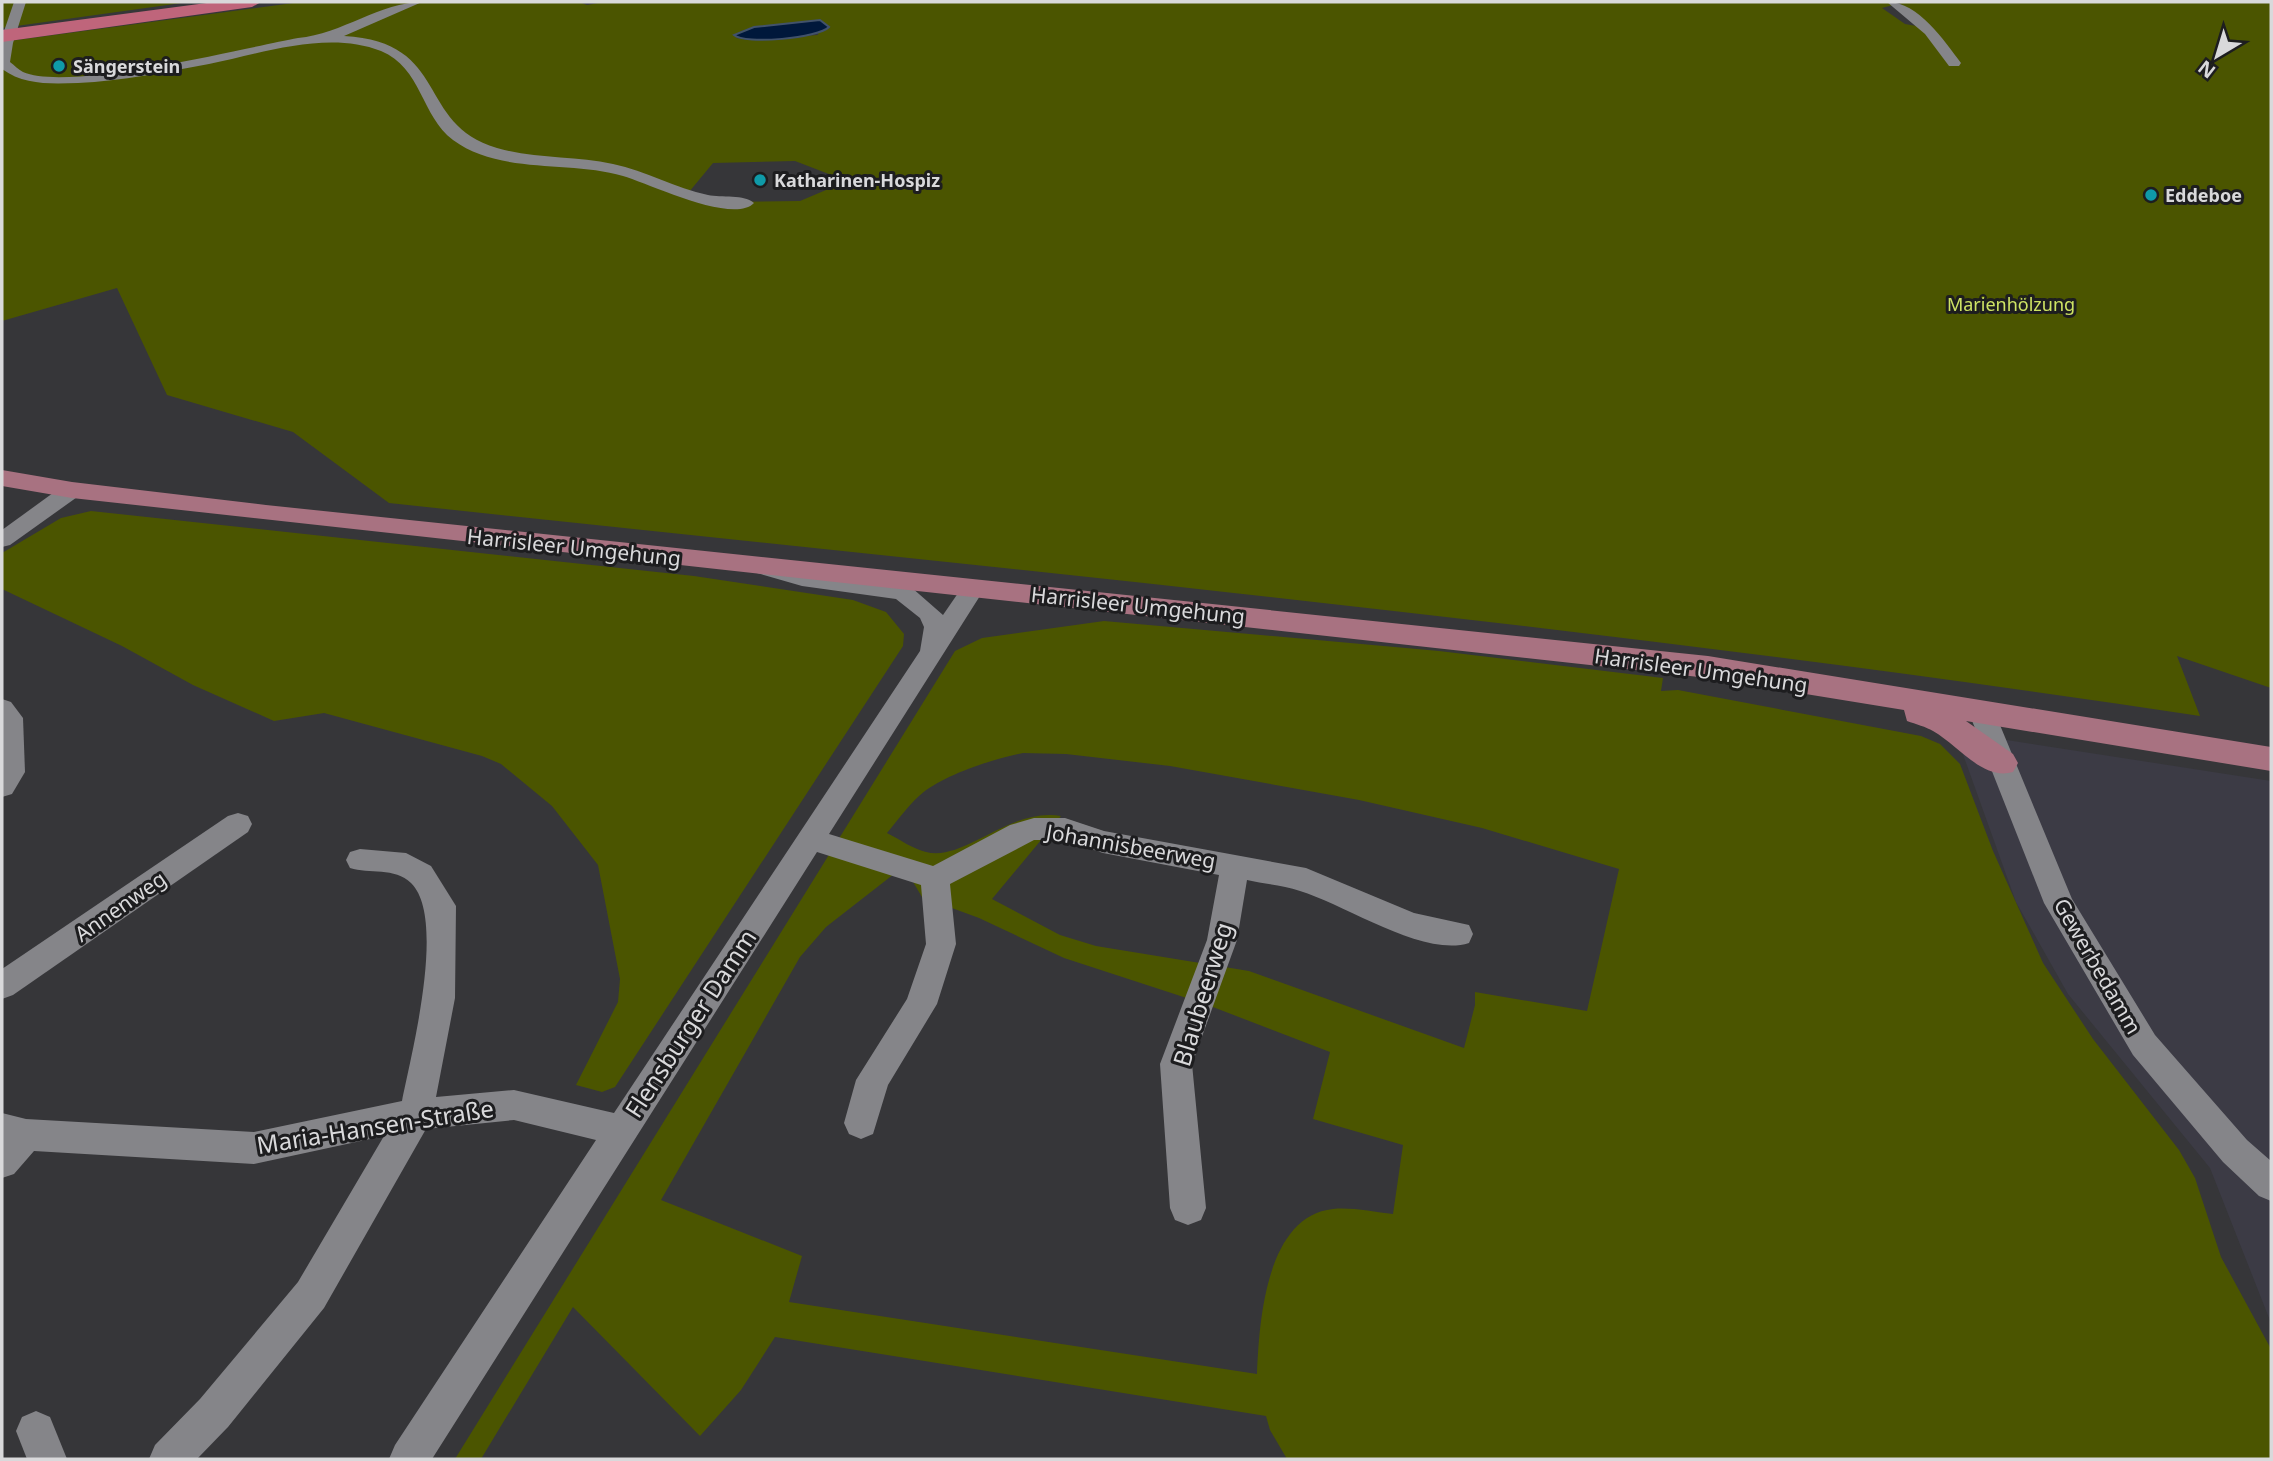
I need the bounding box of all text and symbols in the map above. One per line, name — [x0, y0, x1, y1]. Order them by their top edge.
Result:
north arrow — [2182, 21, 2252, 91]
place label: Sängerstein — [73, 54, 180, 78]
text: N — [2192, 54, 2221, 84]
marker: Sängerstein — [51, 58, 67, 74]
place label: Katharinen-Hospiz — [774, 168, 940, 192]
marker: Katharinen-Hospiz — [752, 172, 768, 188]
place label: Eddeboe — [2165, 183, 2242, 207]
marker: Eddeboe — [2143, 187, 2159, 203]
park label: Marienhölzung — [1947, 292, 2075, 316]
street label: Harrisleer Umgehung — [466, 522, 682, 572]
street label: Harrisleer Umgehung — [1030, 580, 1246, 630]
street label: Harrisleer Umgehung — [1593, 641, 1809, 699]
street label: Johannisbeerweg — [1042, 817, 1218, 875]
street label: Annenweg — [69, 864, 171, 948]
street label: Gewerbedamm — [2048, 893, 2148, 1039]
street label: Blaubeerweg — [1164, 918, 1240, 1070]
street label: Flensburger Damm — [617, 923, 763, 1123]
street label: Maria-Hansen-Straße — [254, 1091, 496, 1161]

